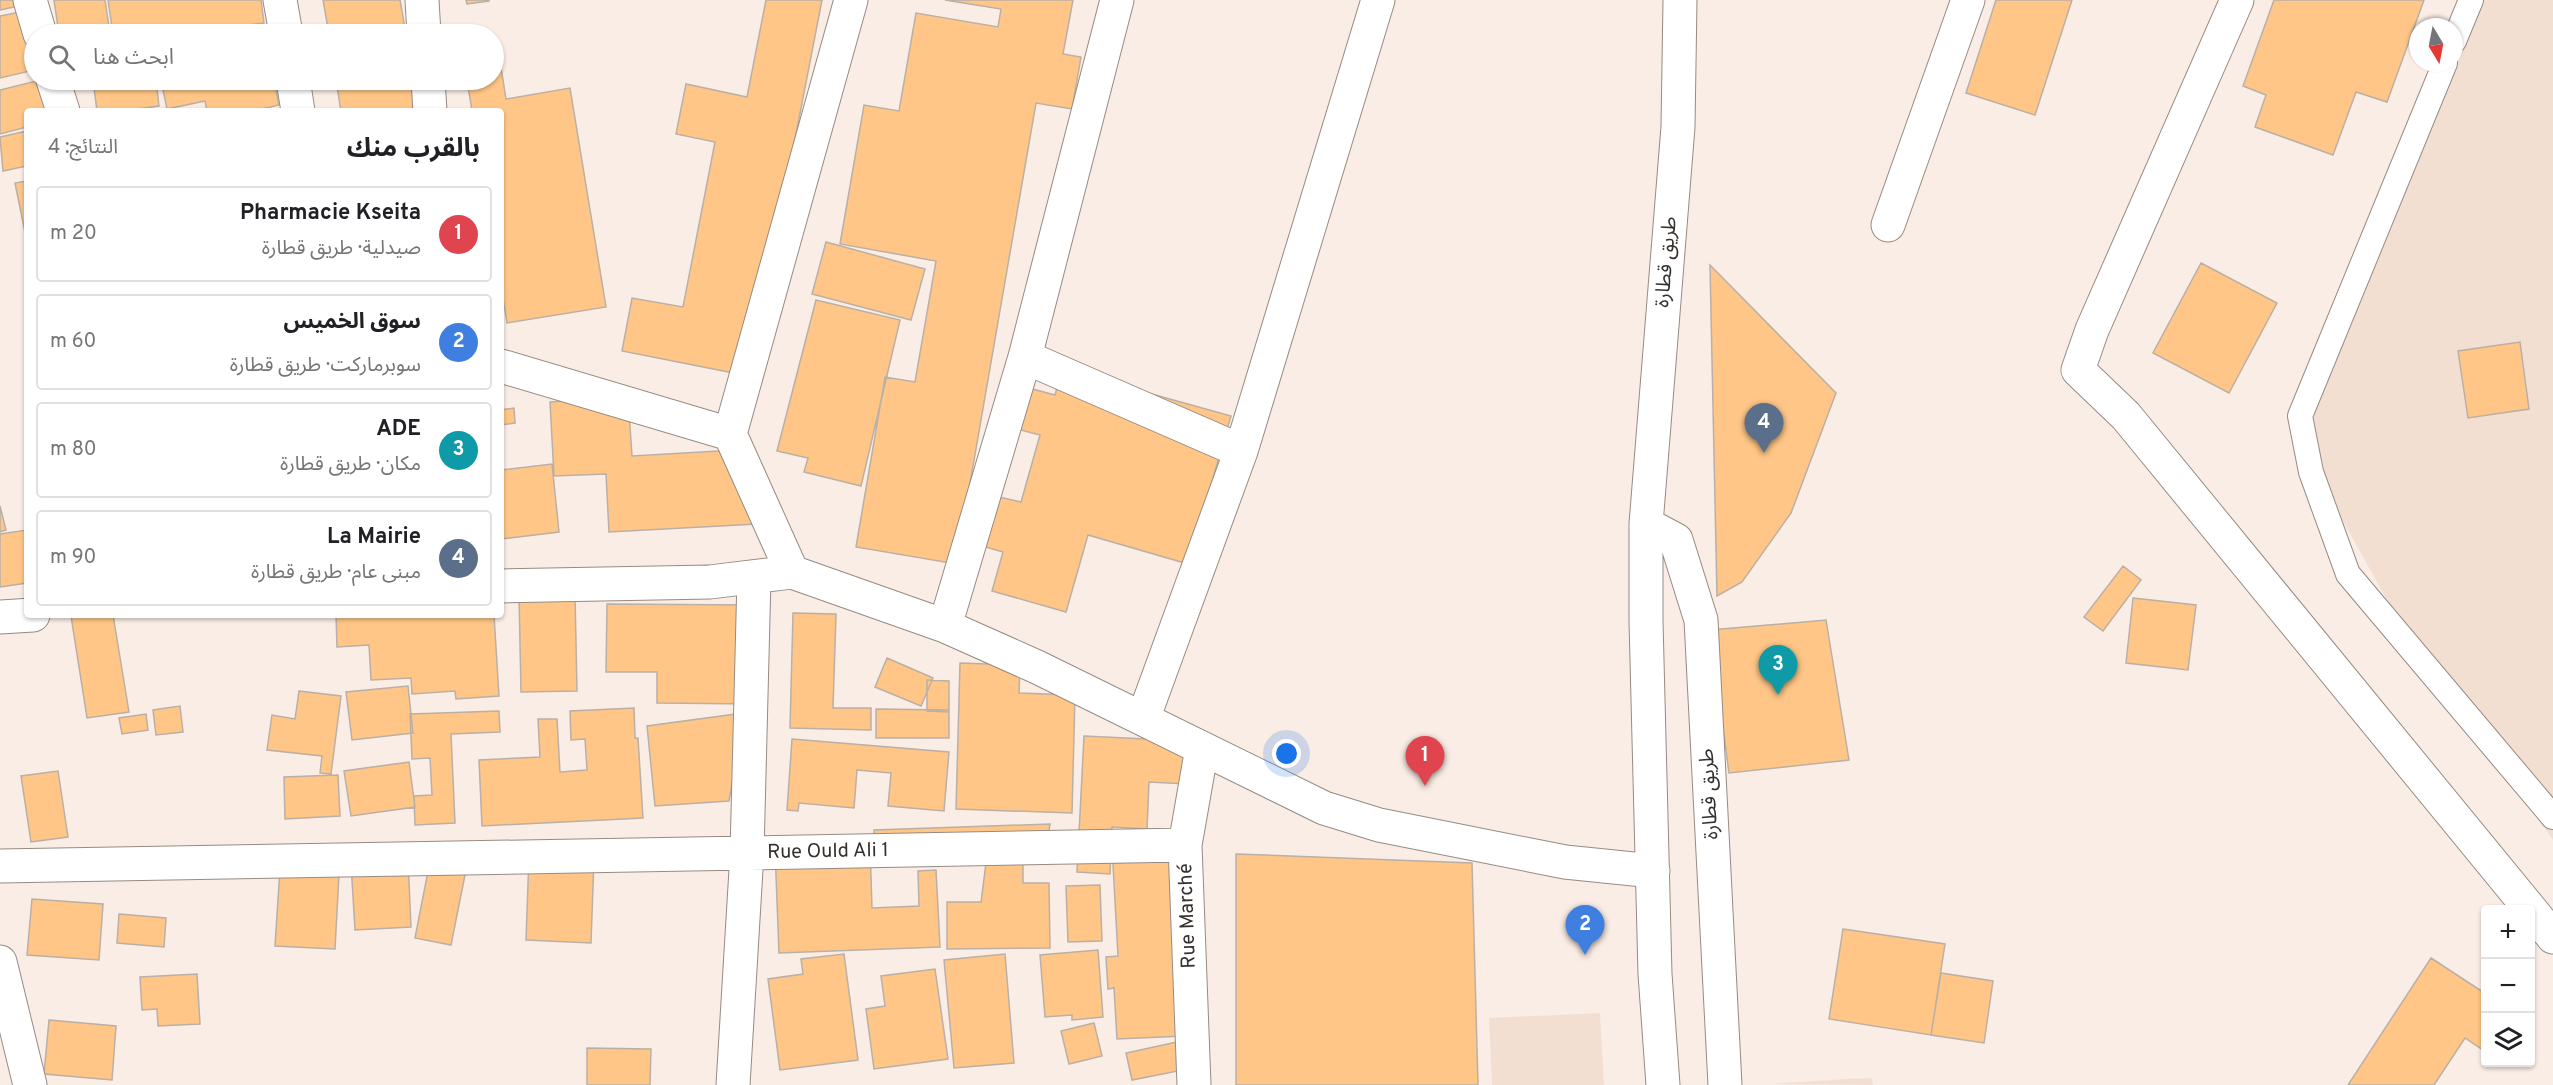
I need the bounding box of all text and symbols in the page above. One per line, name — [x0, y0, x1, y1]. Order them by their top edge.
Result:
north arrow — [2409, 18, 2463, 72]
search box — [24, 24, 504, 90]
icon: search — [45, 41, 78, 74]
text: ابحث هنا — [93, 45, 174, 72]
text: بالقرب منك — [347, 133, 480, 166]
text: النتائج: 4 — [48, 135, 118, 161]
text: Pharmacie Kseita — [240, 200, 421, 227]
street label: طريق قطارة — [1650, 215, 1684, 309]
text: 20 m — [50, 221, 97, 247]
text: 1 — [455, 221, 463, 247]
text: صيدلية · طريق قطارة — [262, 236, 421, 262]
text: سوق الخميس — [283, 309, 421, 336]
text: 60 m — [50, 329, 96, 355]
text: 2 — [452, 329, 465, 355]
text: سوبرماركت · طريق قطارة — [230, 353, 421, 379]
pin: 4 — [1744, 404, 1784, 453]
text: ADE — [376, 416, 421, 443]
text: 80 m — [50, 437, 97, 463]
text: 3 — [453, 437, 465, 463]
text: مكان · طريق قطارة — [280, 452, 421, 478]
text: La Mairie — [327, 524, 421, 551]
text: 90 m — [50, 545, 96, 571]
text: 4 — [452, 545, 465, 571]
text: مبنى عام · طريق قطارة — [251, 560, 421, 586]
pin: 3 — [1758, 646, 1798, 695]
pin: 1 — [1406, 736, 1444, 786]
your location — [1272, 739, 1301, 768]
street label: طريق قطارة — [1695, 748, 1725, 840]
street label: Rue Ould Ali 1 — [767, 838, 889, 866]
street label: Rue Marché — [1173, 863, 1203, 969]
map controls — [2481, 905, 2535, 1067]
button: + — [2481, 905, 2535, 959]
pin: 2 — [1566, 906, 1604, 955]
button: − — [2481, 959, 2535, 1013]
button: layers — [2481, 1013, 2535, 1067]

